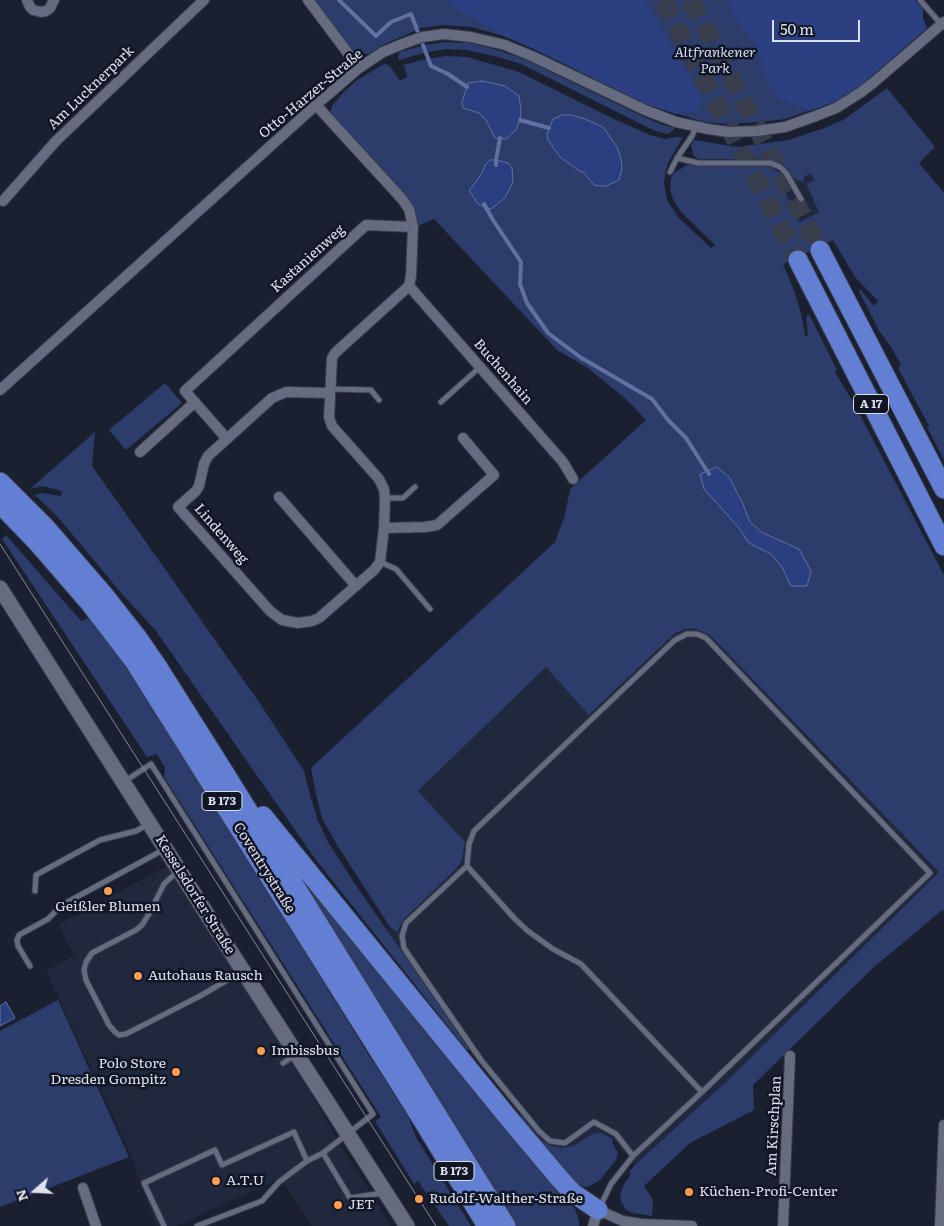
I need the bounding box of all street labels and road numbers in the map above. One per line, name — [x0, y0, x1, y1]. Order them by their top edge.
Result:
street label: Am Lucknerpark — [44, 43, 138, 133]
street label: Otto-Harzer-Straße — [256, 46, 366, 142]
street label: Kastanienweg — [268, 221, 348, 297]
street label: Buchenhain — [470, 336, 536, 408]
road number: A 17 — [854, 394, 888, 414]
street label: Lindenweg — [190, 501, 252, 567]
road number: B 173 — [202, 791, 242, 810]
street label: Coventrystraße — [229, 820, 299, 916]
street label: Kesselsdorfer Straße — [151, 832, 239, 958]
street label: Am Kirschplan — [763, 1075, 785, 1177]
road number: B 173 — [434, 1162, 474, 1180]

